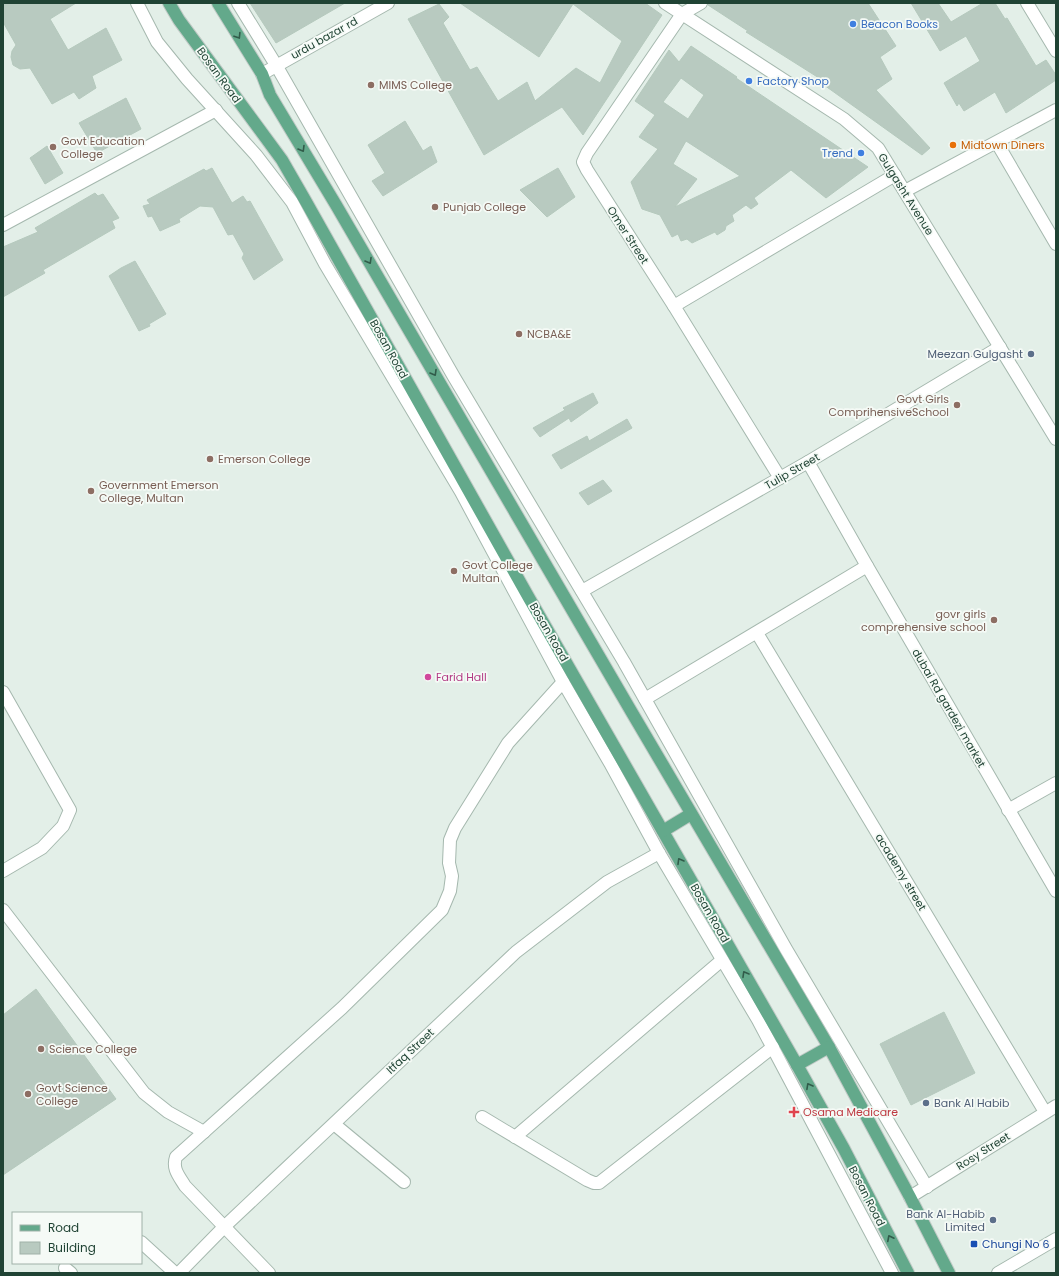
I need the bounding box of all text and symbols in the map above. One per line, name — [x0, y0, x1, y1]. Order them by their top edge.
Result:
street label: urdu bazar rd — [288, 13, 360, 63]
place label: Beacon Books — [861, 16, 938, 32]
marker: Beacon Books — [848, 19, 858, 29]
one-way arrow — [233, 32, 241, 39]
street label: Bosan Road — [193, 44, 245, 106]
place label: Factory Shop — [757, 73, 829, 89]
marker: Factory Shop — [744, 76, 754, 86]
place label: MIMS College — [379, 77, 452, 93]
marker: MIMS College — [366, 80, 376, 90]
place label: Govt Education College — [61, 133, 145, 162]
place label: Midtown Diners — [961, 137, 1045, 153]
marker: Midtown Diners — [948, 140, 958, 150]
marker: Govt Education College — [48, 142, 58, 152]
one-way arrow — [298, 145, 305, 152]
place label: Trend — [822, 145, 853, 161]
marker: Trend — [856, 148, 866, 158]
street label: Gulgasht Avenue — [874, 150, 938, 238]
place label: Punjab College — [443, 199, 526, 215]
marker: Punjab College — [430, 202, 440, 212]
street label: Omer Street — [603, 203, 653, 267]
one-way arrow — [364, 257, 371, 264]
street label: Bosan Road — [366, 316, 412, 382]
place label: NCBA&E — [527, 326, 571, 342]
marker: NCBA&E — [514, 329, 524, 339]
place label: Meezan Gulgasht — [928, 346, 1023, 362]
marker: Meezan Gulgasht — [1026, 349, 1036, 359]
one-way arrow — [430, 369, 437, 376]
place label: Govt Girls ComprihensiveSchool — [829, 391, 949, 420]
marker: Govt Girls ComprihensiveSchool — [952, 400, 962, 410]
street label: Tulip Street — [762, 449, 822, 493]
place label: Emerson College — [218, 451, 311, 467]
marker: Emerson College — [205, 454, 215, 464]
place label: Government Emerson College, Multan — [99, 477, 219, 506]
marker: Government Emerson College, Multan — [86, 486, 96, 496]
place label: Govt College Multan — [462, 557, 533, 586]
marker: Govt College Multan — [449, 566, 459, 576]
street label: Bosan Road — [526, 600, 572, 664]
place label: govr girls comprehensive school — [861, 606, 986, 635]
marker: govr girls comprehensive school — [989, 615, 999, 625]
street label: dubai Rd gardezi market — [908, 645, 990, 771]
place label: Farid Hall — [436, 669, 487, 685]
marker: Farid Hall — [423, 672, 433, 682]
street label: academy street — [872, 830, 930, 914]
one-way arrow — [677, 858, 684, 865]
street label: Bosan Road — [687, 881, 733, 945]
one-way arrow — [742, 971, 749, 978]
street label: Itfaq Street — [382, 1025, 438, 1077]
place label: Science College — [49, 1041, 137, 1057]
marker: Science College — [36, 1044, 46, 1054]
place label: Govt Science College — [36, 1080, 108, 1109]
one-way arrow — [806, 1083, 814, 1091]
marker: Govt Science College — [23, 1089, 33, 1099]
place label: Bank Al Habib — [934, 1095, 1010, 1111]
marker: Bank Al Habib — [921, 1098, 931, 1108]
place label: Osama Medicare — [803, 1104, 898, 1120]
marker: Osama Medicare — [788, 1106, 800, 1118]
street label: Rosy Street — [953, 1128, 1013, 1174]
street label: Bosan Road — [845, 1163, 889, 1229]
place label: Bank Al-Habib Limited — [906, 1206, 985, 1235]
legend — [12, 1212, 142, 1264]
marker: Bank Al-Habib Limited — [988, 1215, 998, 1225]
text: Road — [48, 1219, 79, 1236]
one-way arrow — [887, 1235, 894, 1243]
place label: Chungi No 6 — [982, 1236, 1049, 1252]
text: Building — [48, 1239, 96, 1256]
marker: Chungi No 6 — [969, 1239, 979, 1249]

